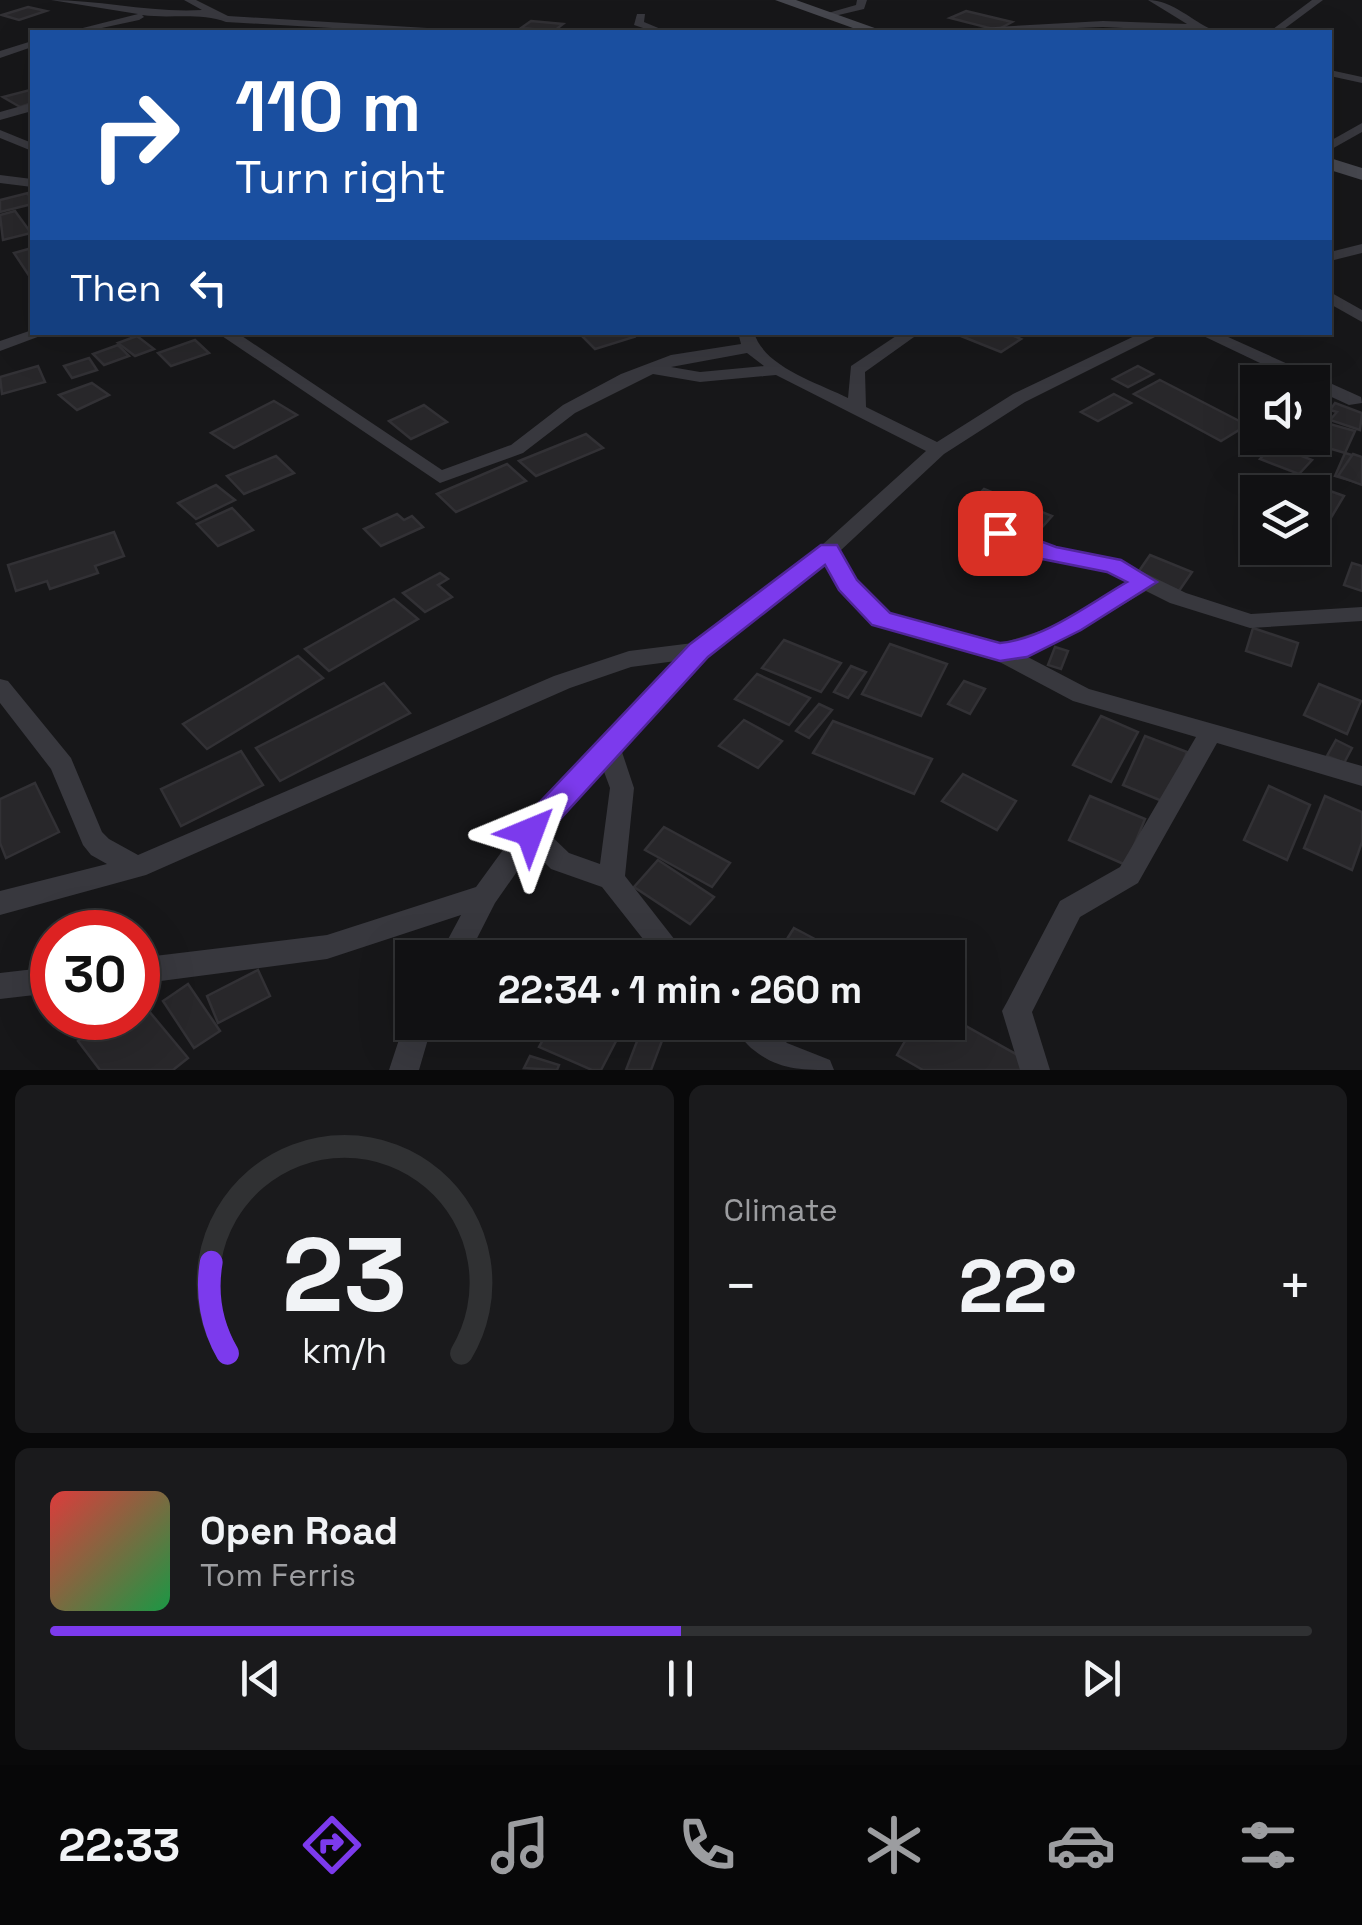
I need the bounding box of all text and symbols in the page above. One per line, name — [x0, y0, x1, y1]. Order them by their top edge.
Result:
text: 110 m — [235, 62, 421, 151]
icon: right — [70, 70, 200, 200]
text: Turn right — [235, 149, 446, 206]
icon: left — [181, 260, 236, 315]
text: Then — [70, 264, 161, 312]
map controls — [1240, 365, 1330, 565]
button: sound — [1240, 365, 1330, 455]
button: layers — [1240, 475, 1330, 565]
pin — [958, 491, 1043, 576]
icon: arrive — [973, 506, 1028, 561]
position arrow — [478, 780, 582, 884]
speed limit sign: 30 — [30, 910, 160, 1040]
text: 22:34 · 1 min · 260 m — [498, 966, 862, 1014]
text: Climate — [724, 1190, 838, 1230]
text: 23 — [282, 1209, 407, 1341]
text: 22° — [958, 1238, 1077, 1334]
text: − — [724, 1251, 758, 1321]
text: + — [1278, 1251, 1312, 1321]
text: km/h — [302, 1328, 387, 1373]
text: Open Road — [200, 1507, 398, 1555]
text: Tom Ferris — [200, 1555, 356, 1595]
icon: previous — [233, 1651, 288, 1706]
icon: pause — [653, 1651, 708, 1706]
icon: next — [1074, 1651, 1129, 1706]
icon: directions — [297, 1810, 367, 1880]
icon: music — [485, 1810, 555, 1880]
icon: phone — [672, 1810, 742, 1880]
icon: climate — [859, 1810, 929, 1880]
icon: car — [1046, 1810, 1116, 1880]
icon: filters — [1233, 1810, 1303, 1880]
text: 22:33 — [59, 1817, 180, 1874]

